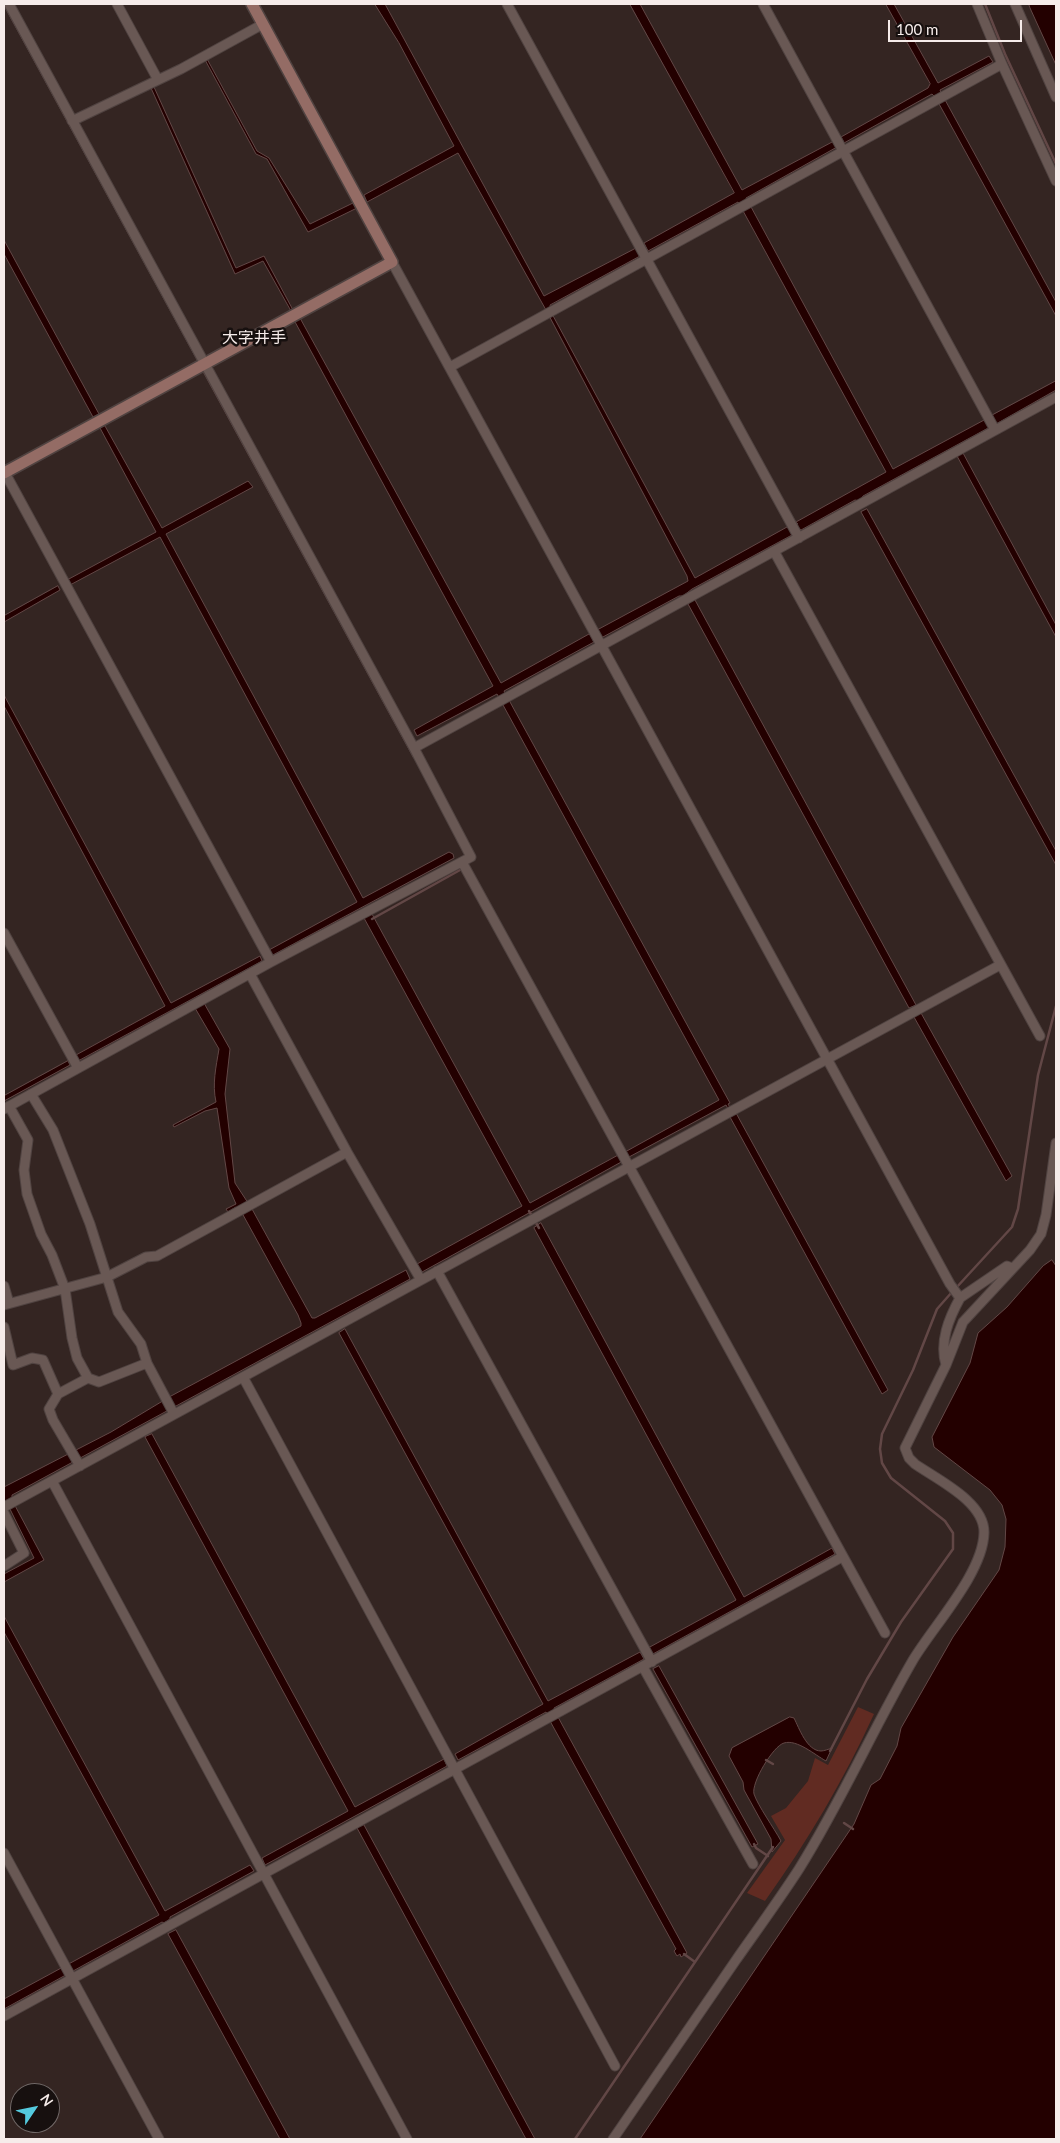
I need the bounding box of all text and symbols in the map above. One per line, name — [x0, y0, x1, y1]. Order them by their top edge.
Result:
scale bar — [890, 10, 1024, 42]
text: 100 m — [896, 20, 938, 38]
district label: 大字井手 — [222, 328, 286, 348]
north arrow — [10, 2083, 60, 2133]
text: N — [37, 2091, 57, 2109]

